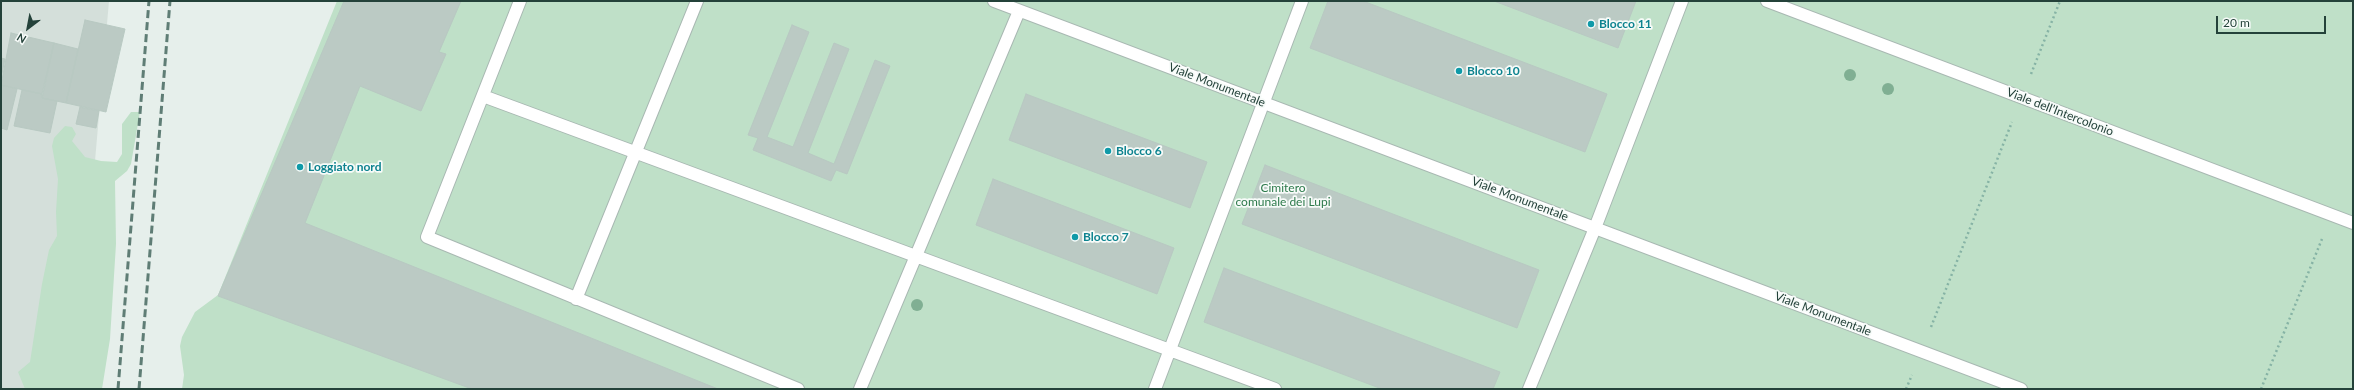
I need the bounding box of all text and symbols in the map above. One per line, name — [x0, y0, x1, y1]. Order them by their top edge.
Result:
north arrow — [8, 8, 48, 48]
scale bar — [2218, 8, 2328, 34]
text: 20 m — [2223, 15, 2250, 30]
place label: Blocco 11 — [1599, 17, 1652, 31]
marker: Blocco 11 — [1586, 19, 1596, 29]
text: N — [14, 31, 28, 46]
street label: Viale Monumentale — [1167, 60, 1267, 110]
place label: Blocco 10 — [1467, 64, 1520, 78]
marker: Blocco 10 — [1454, 66, 1464, 76]
street label: Viale dell'Intercolonio — [2004, 85, 2116, 139]
place label: Blocco 6 — [1116, 144, 1162, 158]
marker: Blocco 6 — [1103, 146, 1113, 156]
place label: Loggiato nord — [308, 160, 381, 174]
marker: Loggiato nord — [295, 162, 305, 172]
street label: Viale Monumentale — [1470, 174, 1570, 224]
park label: Cimitero comunale dei Lupi — [1235, 181, 1331, 209]
place label: Blocco 7 — [1083, 230, 1129, 244]
marker: Blocco 7 — [1070, 232, 1080, 242]
street label: Viale Monumentale — [1773, 289, 1873, 339]

